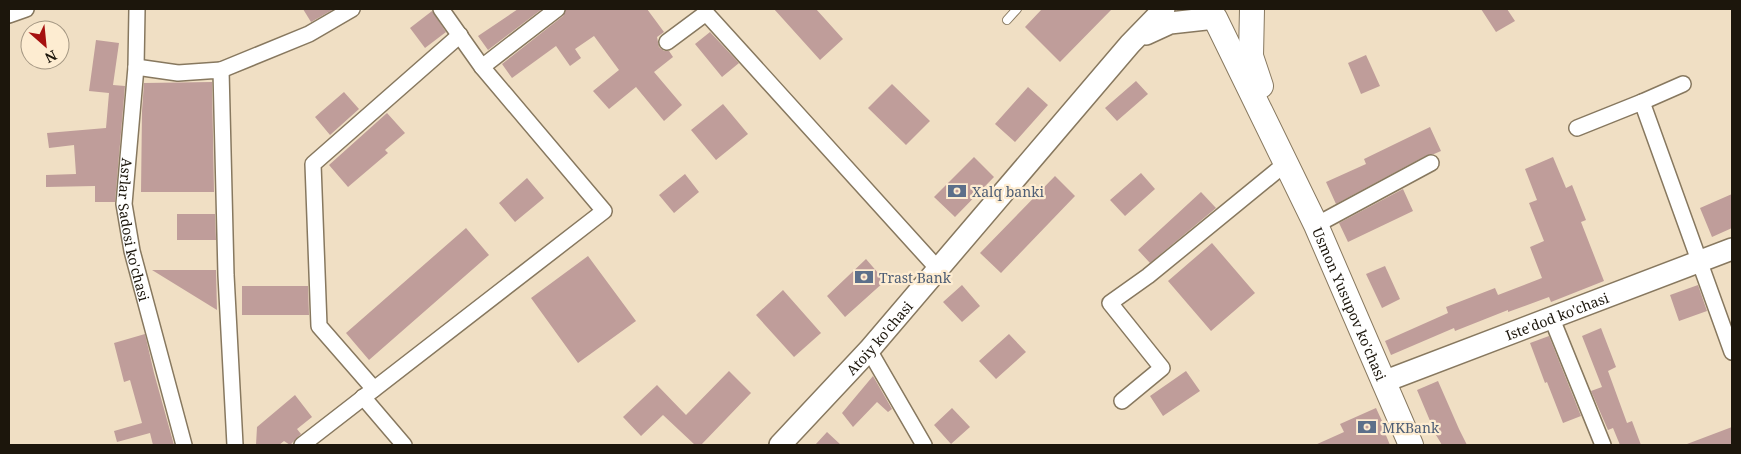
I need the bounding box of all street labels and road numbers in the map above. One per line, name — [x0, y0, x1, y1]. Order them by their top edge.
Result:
street label: Asrlar Sadosi ko'chasi — [114, 157, 155, 304]
street label: Usmon Yusupov ko'chasi — [1309, 224, 1392, 384]
street label: Iste'dod ko'chasi — [1503, 287, 1612, 344]
street label: Atoiy ko'chasi — [841, 296, 917, 379]

